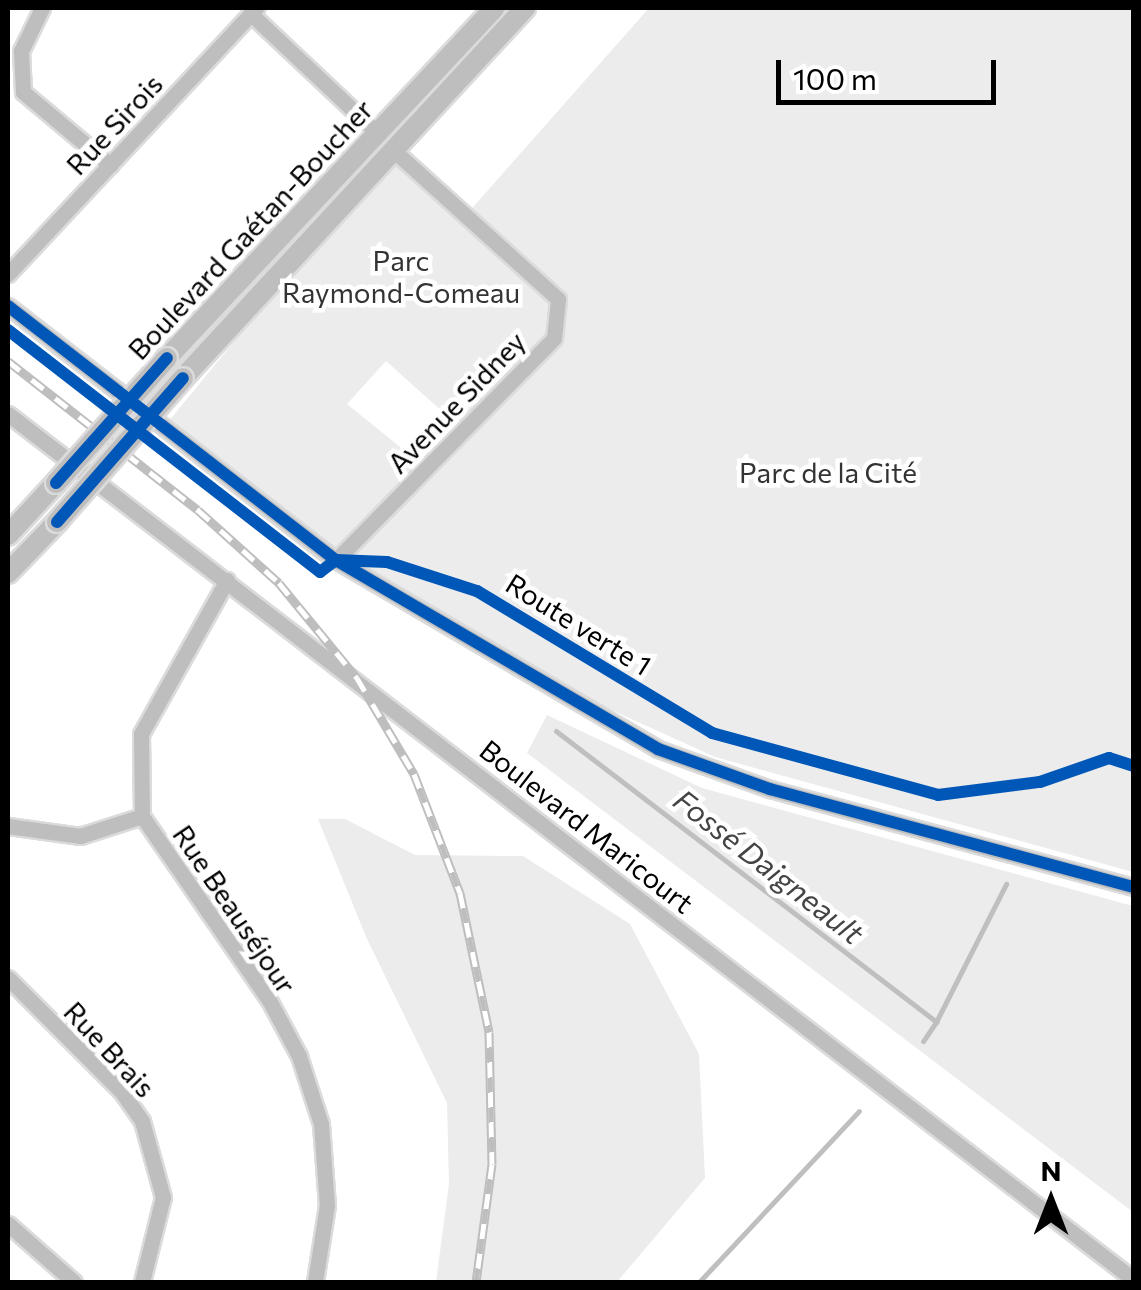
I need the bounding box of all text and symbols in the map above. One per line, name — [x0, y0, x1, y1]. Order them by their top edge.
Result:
scale bar — [781, 40, 1001, 102]
text: 100 m — [793, 59, 877, 96]
street label: Rue Sirois — [59, 67, 169, 181]
street label: Boulevard Gaétan-Boucher — [121, 92, 379, 366]
park label: Parc Raymond-Comeau — [282, 243, 520, 309]
street label: Avenue Sidney — [380, 324, 532, 480]
park label: Parc de la Cité — [739, 455, 917, 489]
street label: Route verte 1 — [500, 566, 658, 682]
street label: Boulevard Maricourt — [474, 732, 700, 920]
water label: Fossé Daigneault — [667, 781, 871, 951]
street label: Rue Beauséjour — [166, 818, 304, 1000]
street label: Rue Brais — [57, 994, 163, 1104]
north arrow — [1001, 1150, 1101, 1250]
text: N — [1041, 1153, 1062, 1187]

